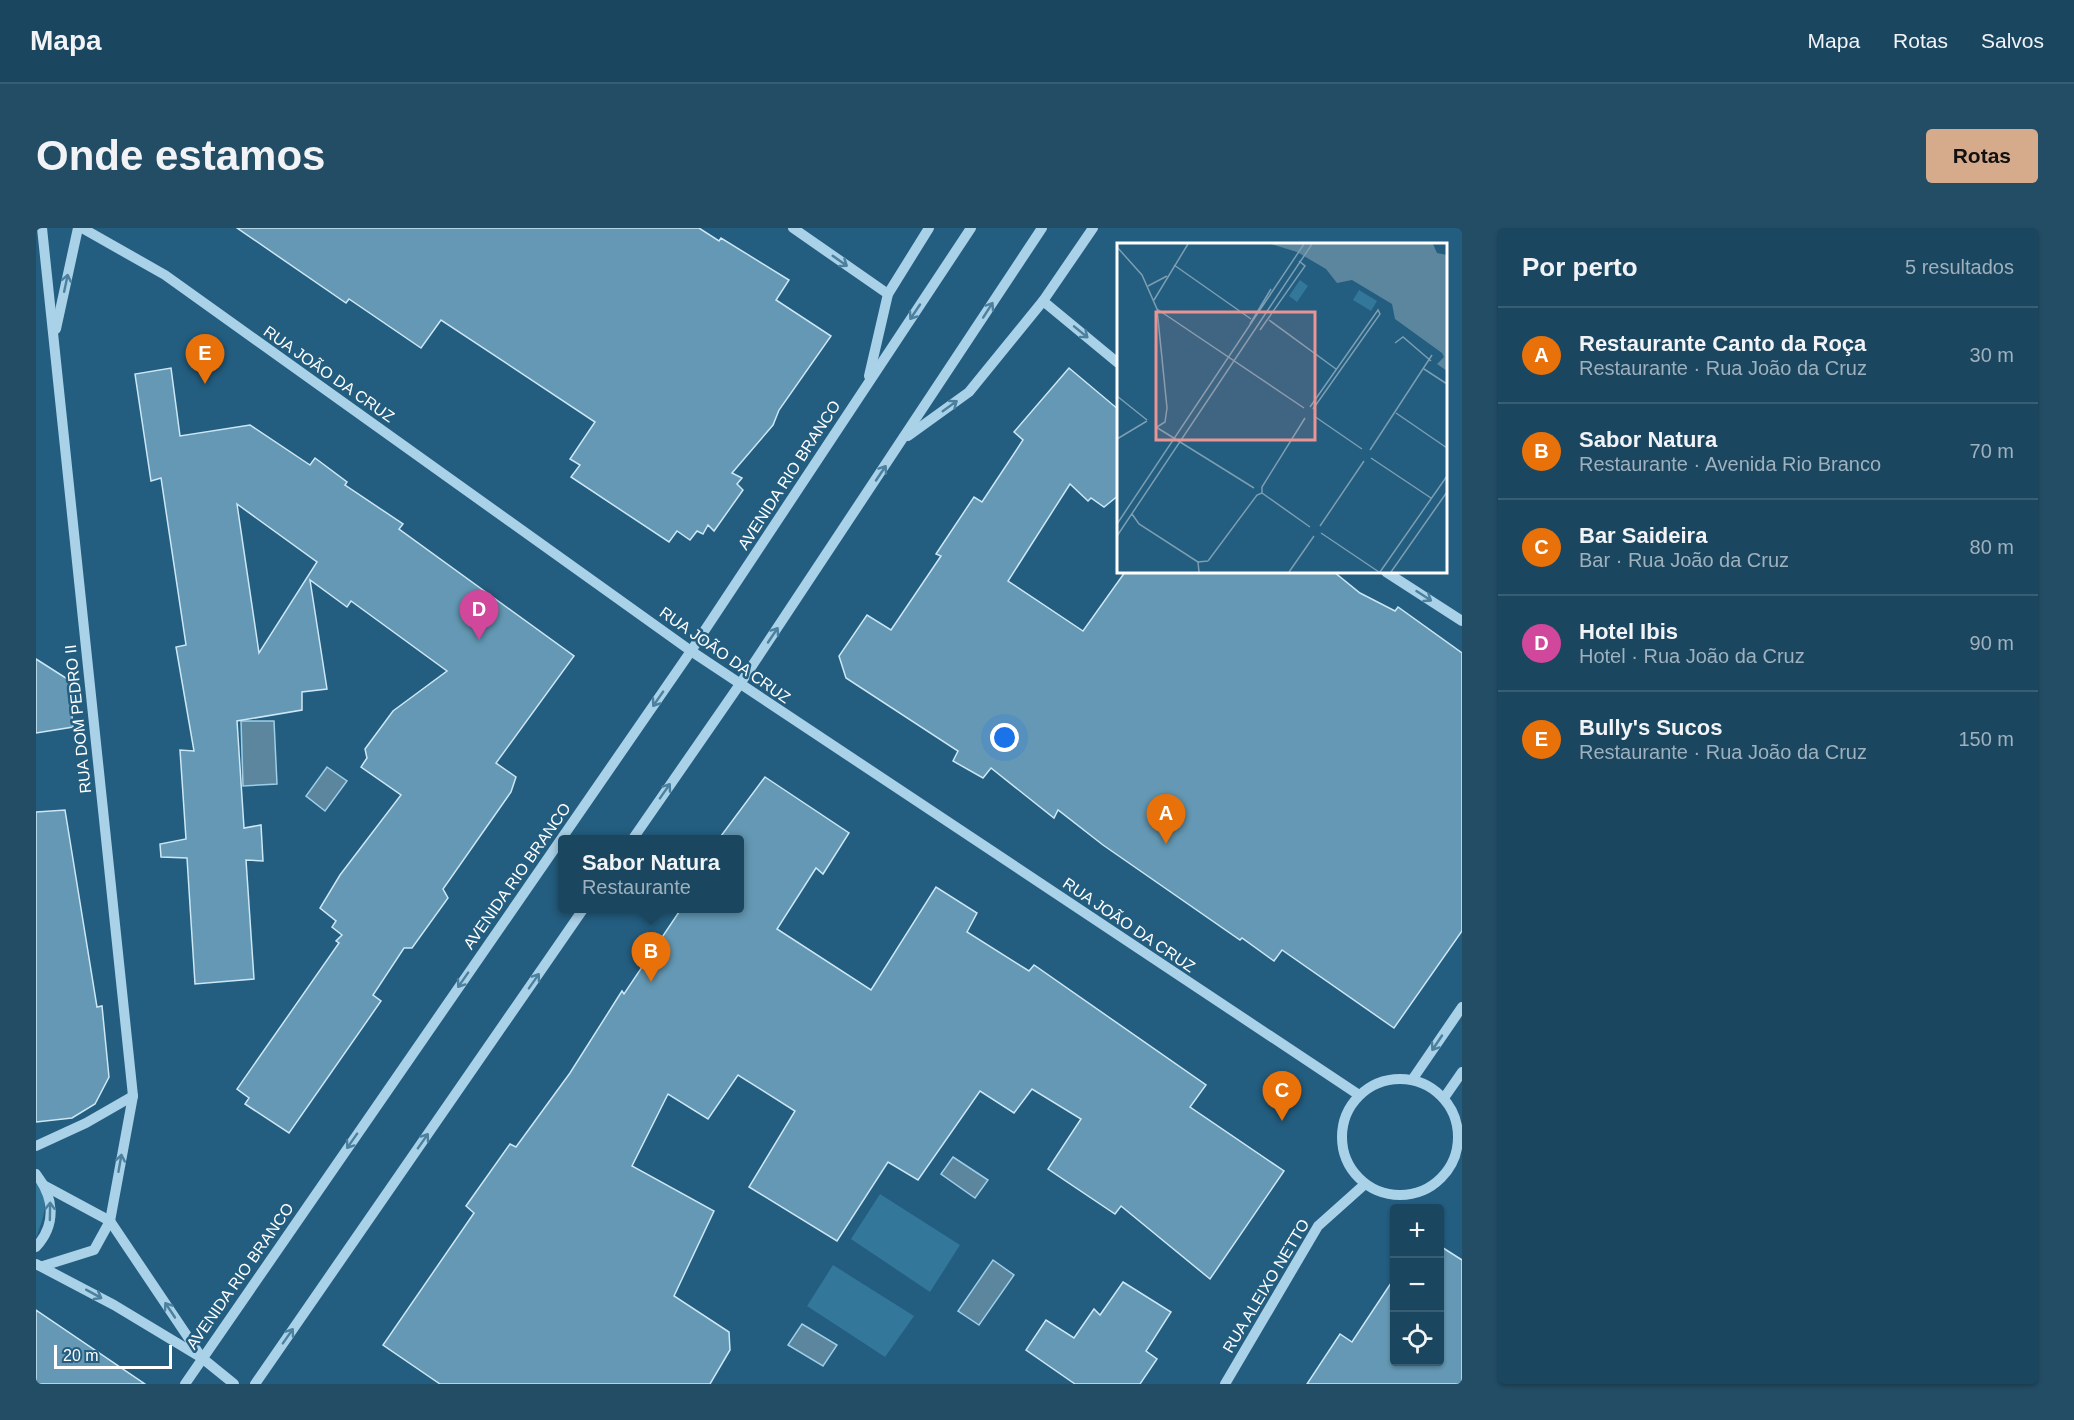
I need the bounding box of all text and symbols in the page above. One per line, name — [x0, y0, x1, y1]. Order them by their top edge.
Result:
text: Mapa — [30, 25, 102, 56]
text: Mapa — [1808, 29, 1860, 52]
text: Rotas — [1893, 29, 1948, 52]
text: Salvos — [1981, 29, 2044, 52]
button: Rotas — [1926, 129, 2038, 183]
text: Onde estamos — [36, 132, 325, 179]
inset map — [1117, 243, 1447, 573]
text: Por perto — [1522, 252, 1638, 282]
one-way arrow — [832, 255, 848, 267]
text: 5 resultados — [1905, 256, 2014, 278]
one-way arrow — [61, 274, 72, 293]
one-way arrow — [982, 302, 994, 319]
one-way arrow — [909, 303, 921, 319]
street label: RUA JOÃO DA CRUZ — [260, 321, 399, 426]
one-way arrow — [1073, 325, 1089, 338]
text: Restaurante Canto da Roça — [1579, 331, 1866, 356]
pin: E — [186, 334, 224, 384]
text: A — [1534, 344, 1549, 366]
text: 30 m — [1970, 344, 2014, 366]
text: Restaurante · Rua João da Cruz — [1579, 357, 1867, 379]
street label: AVENIDA RIO BRANCO — [734, 397, 844, 553]
one-way arrow — [941, 400, 957, 412]
text: Sabor Natura — [1579, 427, 1717, 452]
text: B — [1534, 440, 1549, 462]
text: 70 m — [1970, 440, 2014, 462]
text: Restaurante · Avenida Rio Branco — [1579, 453, 1881, 475]
one-way arrow — [875, 465, 887, 482]
text: Bar Saideira — [1579, 523, 1707, 548]
text: C — [1534, 536, 1549, 558]
text: 80 m — [1970, 536, 2014, 558]
text: Bar · Rua João da Cruz — [1579, 549, 1789, 571]
pin: D — [460, 590, 498, 640]
one-way arrow — [1415, 590, 1432, 602]
street label: RUA JOÃO DA CRUZ — [656, 602, 795, 707]
text: Hotel Ibis — [1579, 619, 1678, 644]
one-way arrow — [767, 627, 779, 644]
text: D — [1534, 632, 1549, 654]
text: 90 m — [1970, 632, 2014, 654]
street label: RUA DOM PEDRO II — [62, 644, 94, 794]
text: Hotel · Rua João da Cruz — [1579, 645, 1805, 667]
one-way arrow — [652, 690, 664, 706]
text: Bully's Sucos — [1579, 715, 1722, 740]
your location — [990, 723, 1019, 752]
text: E — [1535, 728, 1548, 750]
text: 150 m — [1958, 728, 2014, 750]
text: Restaurante · Rua João da Cruz — [1579, 741, 1867, 763]
one-way arrow — [659, 784, 671, 800]
pin: A — [1146, 794, 1186, 844]
street label: AVENIDA RIO BRANCO — [460, 800, 574, 952]
popup — [558, 835, 744, 913]
text: Sabor Natura — [582, 850, 720, 875]
street label: RUA JOÃO DA CRUZ — [1060, 873, 1200, 976]
text: Restaurante — [582, 876, 691, 898]
pin: B — [632, 932, 670, 982]
one-way arrow — [457, 971, 469, 988]
one-way arrow — [528, 973, 540, 989]
one-way arrow — [1431, 1035, 1443, 1051]
pin: C — [1262, 1072, 1302, 1121]
one-way arrow — [346, 1132, 358, 1148]
one-way arrow — [417, 1133, 429, 1150]
one-way arrow — [115, 1154, 126, 1174]
street label: AVENIDA RIO BRANCO — [183, 1200, 297, 1352]
one-way arrow — [45, 1201, 56, 1221]
map controls — [1390, 1204, 1444, 1366]
button: + — [1390, 1204, 1444, 1258]
street label: RUA ALEIXO NETTO — [1219, 1216, 1313, 1356]
button: − — [1390, 1258, 1444, 1312]
one-way arrow — [85, 1289, 103, 1300]
one-way arrow — [163, 1301, 176, 1318]
button: locate — [1390, 1312, 1444, 1366]
one-way arrow — [282, 1328, 294, 1345]
scale bar — [54, 1342, 172, 1370]
text: 20 m — [63, 1347, 99, 1364]

